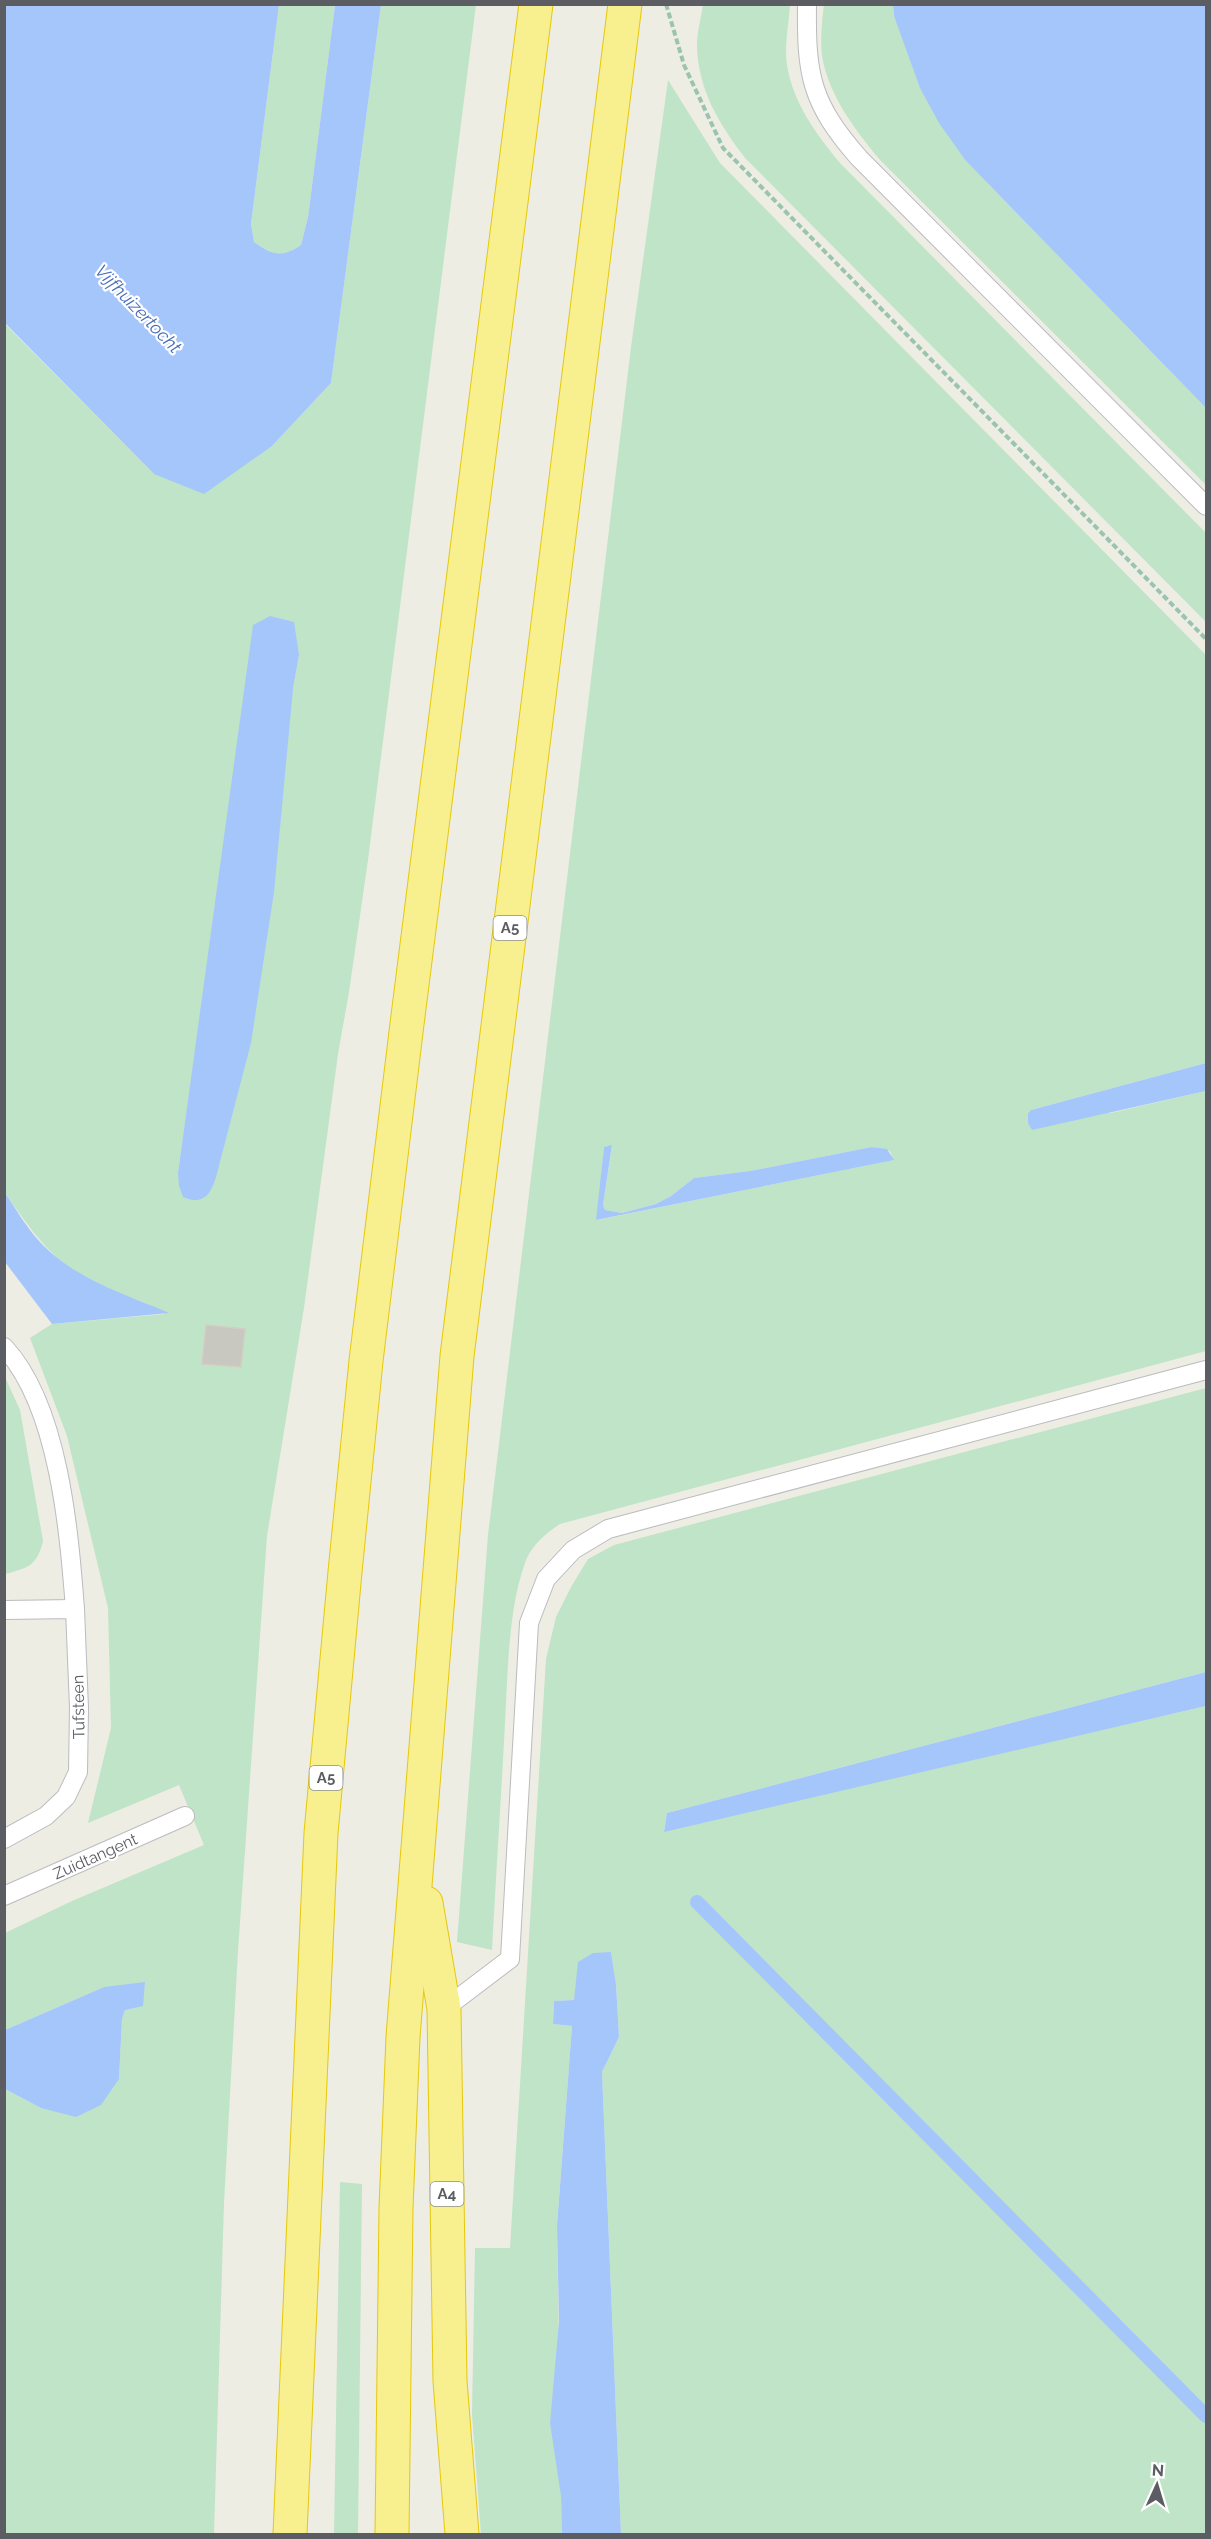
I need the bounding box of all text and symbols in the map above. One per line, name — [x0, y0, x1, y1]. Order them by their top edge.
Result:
water label: Vijfhuizertocht — [91, 260, 186, 357]
road number: A5 — [494, 916, 526, 940]
street label: Tufsteen — [68, 1675, 89, 1739]
road number: A5 — [310, 1766, 342, 1790]
street label: Zuidtangent — [50, 1829, 141, 1883]
road number: A4 — [430, 2182, 464, 2206]
north arrow — [1127, 2455, 1187, 2515]
text: N — [1151, 2461, 1165, 2480]

